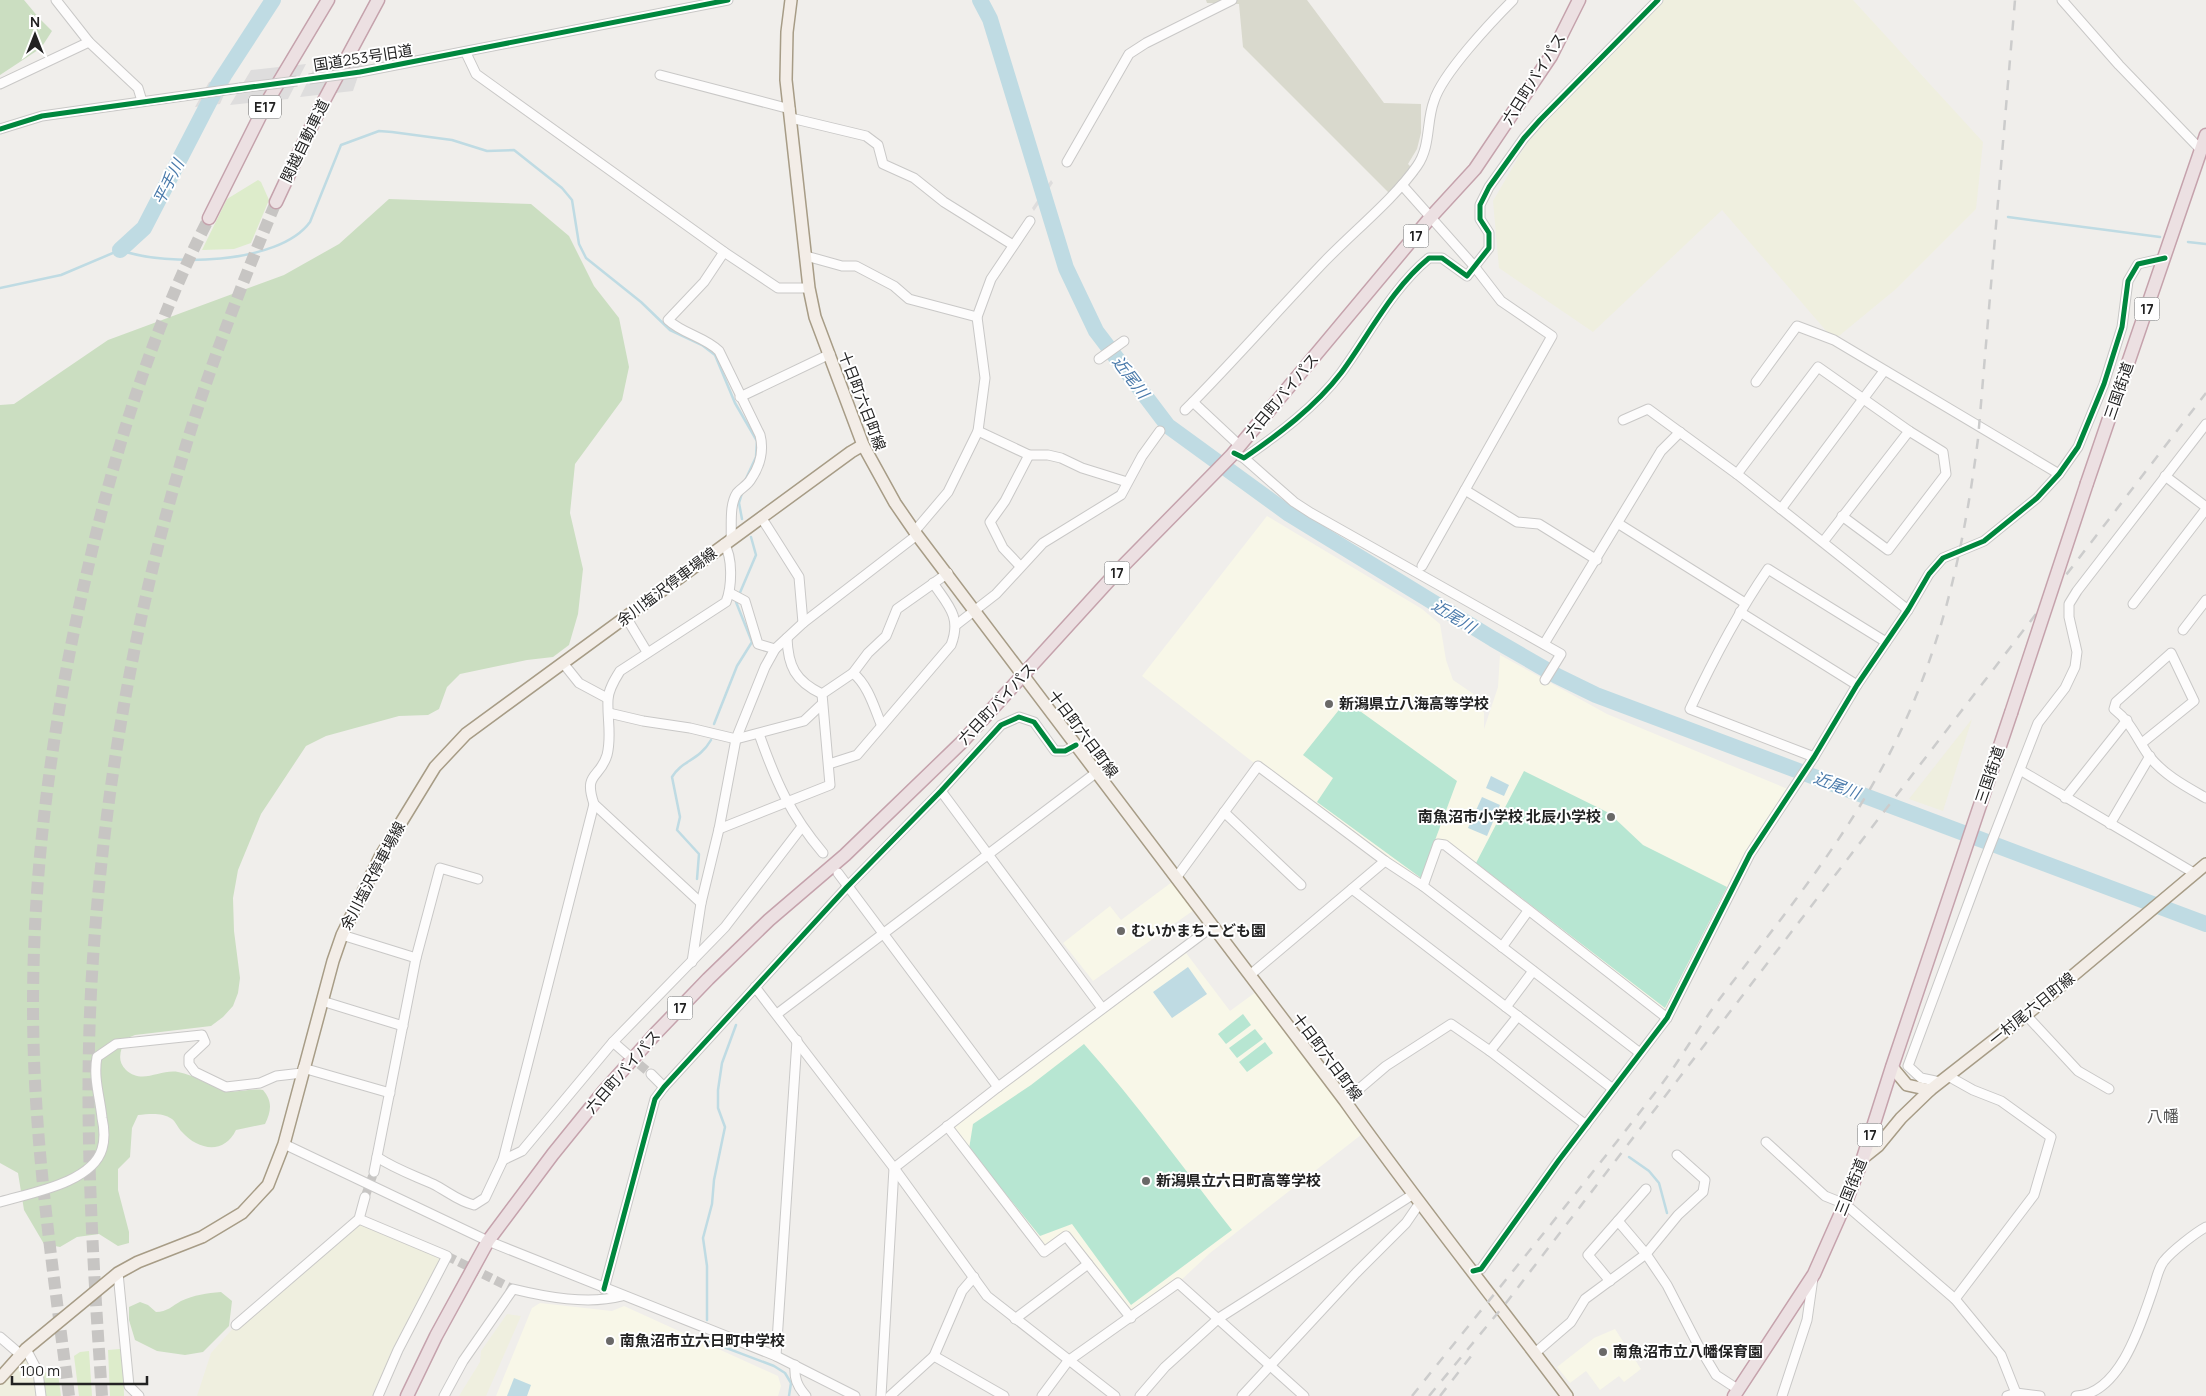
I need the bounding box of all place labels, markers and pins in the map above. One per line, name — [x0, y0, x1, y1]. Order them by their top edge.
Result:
place label: 新潟県立八海高等学校 — [1339, 693, 1489, 714]
marker: 新潟県立八海高等学校 — [1323, 698, 1335, 710]
place label: 南魚沼市小学校 北辰小学校 — [1418, 806, 1601, 827]
marker: 南魚沼市小学校 北辰小学校 — [1605, 811, 1617, 823]
place label: むいかまちこども園 — [1131, 920, 1266, 941]
marker: むいかまちこども園 — [1115, 925, 1127, 937]
place label: 新潟県立六日町高等学校 — [1156, 1170, 1321, 1191]
marker: 新潟県立六日町高等学校 — [1140, 1175, 1152, 1187]
place label: 南魚沼市立六日町中学校 — [620, 1330, 785, 1351]
marker: 南魚沼市立六日町中学校 — [604, 1335, 616, 1347]
place label: 南魚沼市立八幡保育園 — [1613, 1341, 1763, 1362]
marker: 南魚沼市立八幡保育園 — [1597, 1346, 1609, 1358]

